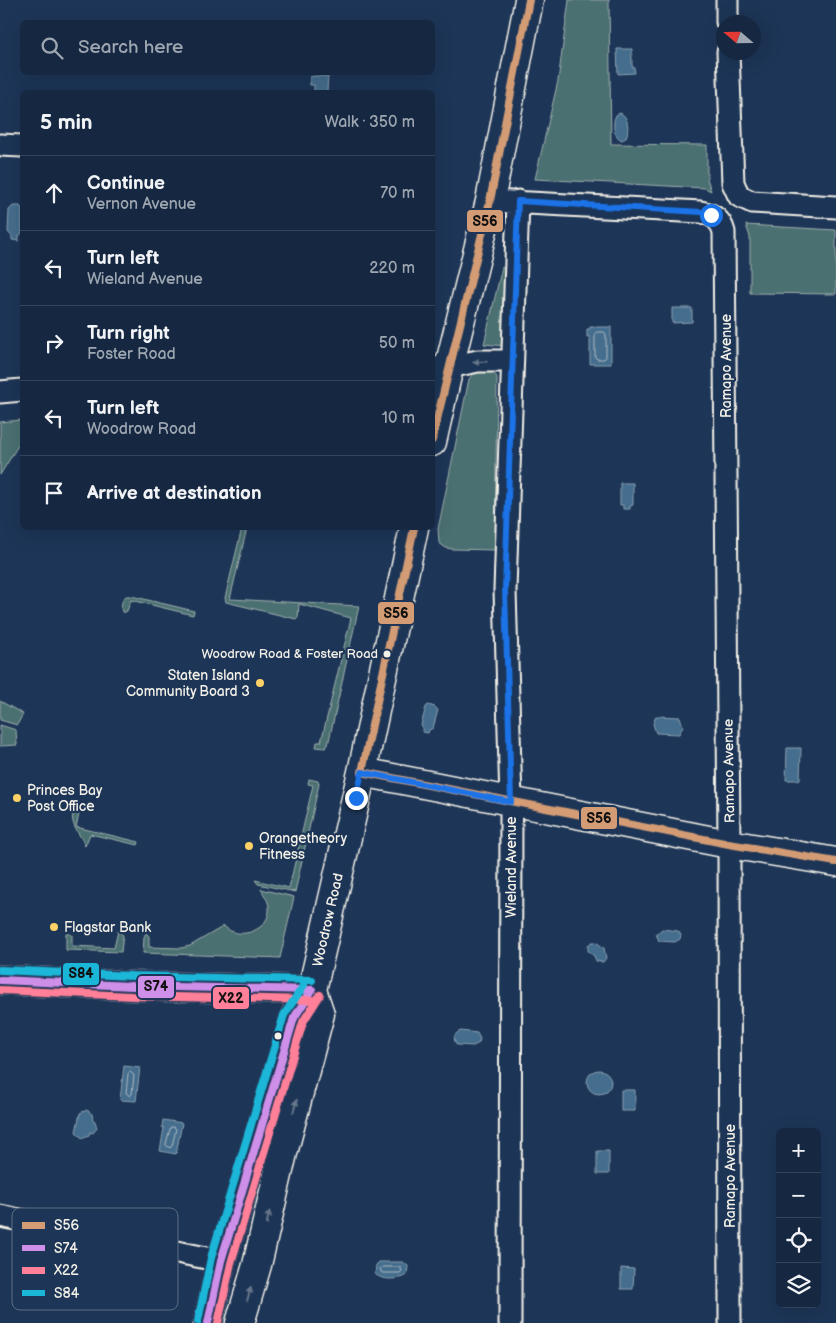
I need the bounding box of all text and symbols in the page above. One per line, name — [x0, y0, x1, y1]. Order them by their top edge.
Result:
north arrow — [716, 15, 761, 60]
search box — [20, 20, 435, 75]
icon: search — [38, 34, 66, 62]
text: Search here — [78, 36, 183, 59]
text: 5 min — [40, 110, 93, 135]
text: Walk · 350 m — [324, 113, 415, 132]
text: Continue — [87, 172, 165, 195]
icon: ahead — [40, 179, 68, 207]
text: 70 m — [380, 184, 415, 203]
text: Vernon Avenue — [87, 195, 196, 214]
route start — [700, 204, 723, 227]
line badge: S56 — [466, 209, 504, 233]
text: S56 — [472, 213, 498, 230]
text: Turn left — [87, 247, 159, 270]
icon: left — [40, 254, 68, 282]
text: 220 m — [369, 259, 415, 278]
text: Wieland Avenue — [87, 270, 203, 289]
street label: Ramapo Avenue — [718, 314, 735, 418]
text: Turn right — [87, 322, 170, 345]
icon: right — [40, 329, 68, 357]
text: 50 m — [379, 334, 415, 353]
text: Foster Road — [87, 345, 176, 364]
one-way arrow — [472, 358, 488, 366]
text: Turn left — [87, 397, 159, 420]
icon: left — [40, 404, 68, 432]
text: 10 m — [382, 409, 415, 428]
text: Woodrow Road — [87, 420, 196, 439]
icon: arrive — [40, 479, 68, 507]
text: Arrive at destination — [87, 482, 262, 505]
line badge: S56 — [377, 601, 415, 625]
text: S56 — [383, 605, 409, 622]
place label: Woodrow Road & Foster Road — [201, 646, 378, 662]
marker: Woodrow Road & Foster Road — [382, 649, 392, 659]
place label: Staten Island Community Board 3 — [126, 667, 250, 700]
marker: Staten Island Community Board 3 — [254, 677, 266, 689]
street label: Ramapo Avenue — [720, 719, 738, 823]
place label: Princes Bay Post Office — [27, 782, 103, 815]
route end — [345, 787, 368, 810]
marker: Princes Bay Post Office — [11, 792, 23, 804]
line badge: S56 — [580, 806, 618, 830]
text: S56 — [586, 810, 612, 827]
street label: Wieland Avenue — [503, 816, 520, 918]
place label: Orangetheory Fitness — [259, 830, 348, 863]
marker: Orangetheory Fitness — [243, 840, 255, 852]
street label: Woodrow Road — [309, 872, 347, 968]
place label: Flagstar Bank — [64, 919, 151, 936]
marker: Flagstar Bank — [48, 921, 60, 933]
line badge: S84 — [62, 962, 100, 986]
text: S84 — [68, 965, 94, 982]
line badge: S74 — [137, 975, 175, 999]
text: S74 — [144, 978, 169, 995]
line badge: X22 — [212, 986, 250, 1010]
text: X22 — [218, 990, 244, 1007]
unlabelled marker — [273, 1031, 283, 1041]
one-way arrow — [291, 1098, 299, 1113]
street label: Ramapo Avenue — [722, 1124, 739, 1228]
map controls — [776, 1128, 821, 1308]
button: + — [776, 1128, 821, 1173]
button: − — [776, 1173, 821, 1218]
legend — [12, 1208, 178, 1310]
one-way arrow — [264, 1210, 272, 1225]
text: S56 — [54, 1217, 79, 1234]
button: locate — [776, 1218, 821, 1263]
text: S74 — [54, 1240, 78, 1257]
text: X22 — [53, 1262, 79, 1279]
button: layers — [776, 1263, 821, 1308]
text: S84 — [54, 1285, 80, 1302]
one-way arrow — [245, 1286, 253, 1301]

